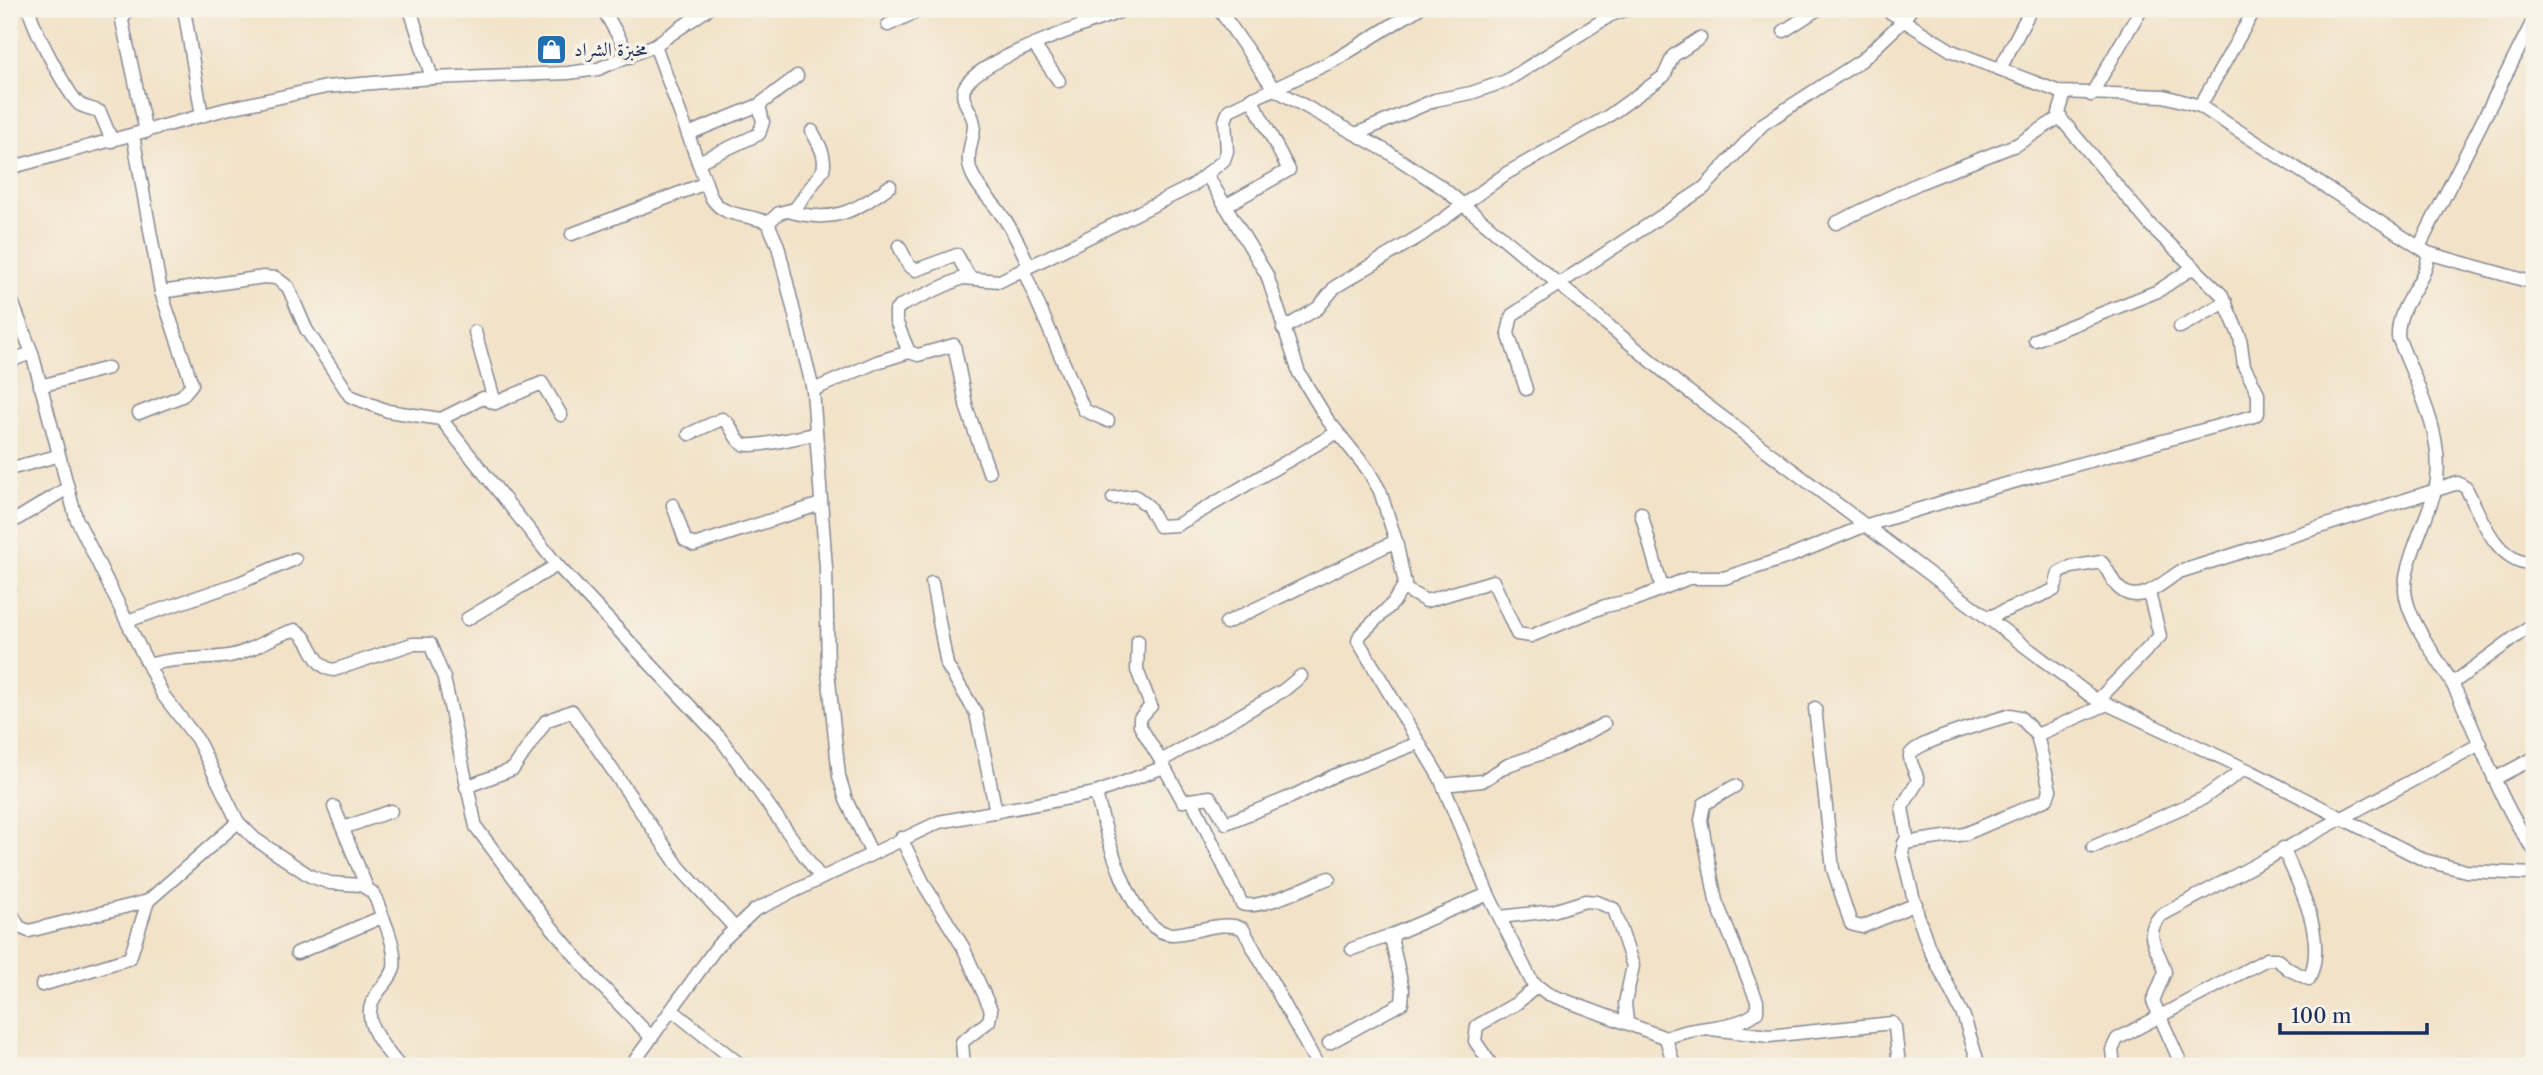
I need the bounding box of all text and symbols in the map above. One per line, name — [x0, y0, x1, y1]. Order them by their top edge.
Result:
shop icon: مخبزة الشراد — [534, 32, 568, 66]
place label: مخبزة الشراد — [574, 38, 648, 62]
scale bar — [2280, 991, 2428, 1035]
text: 100 m — [2291, 1003, 2352, 1028]

